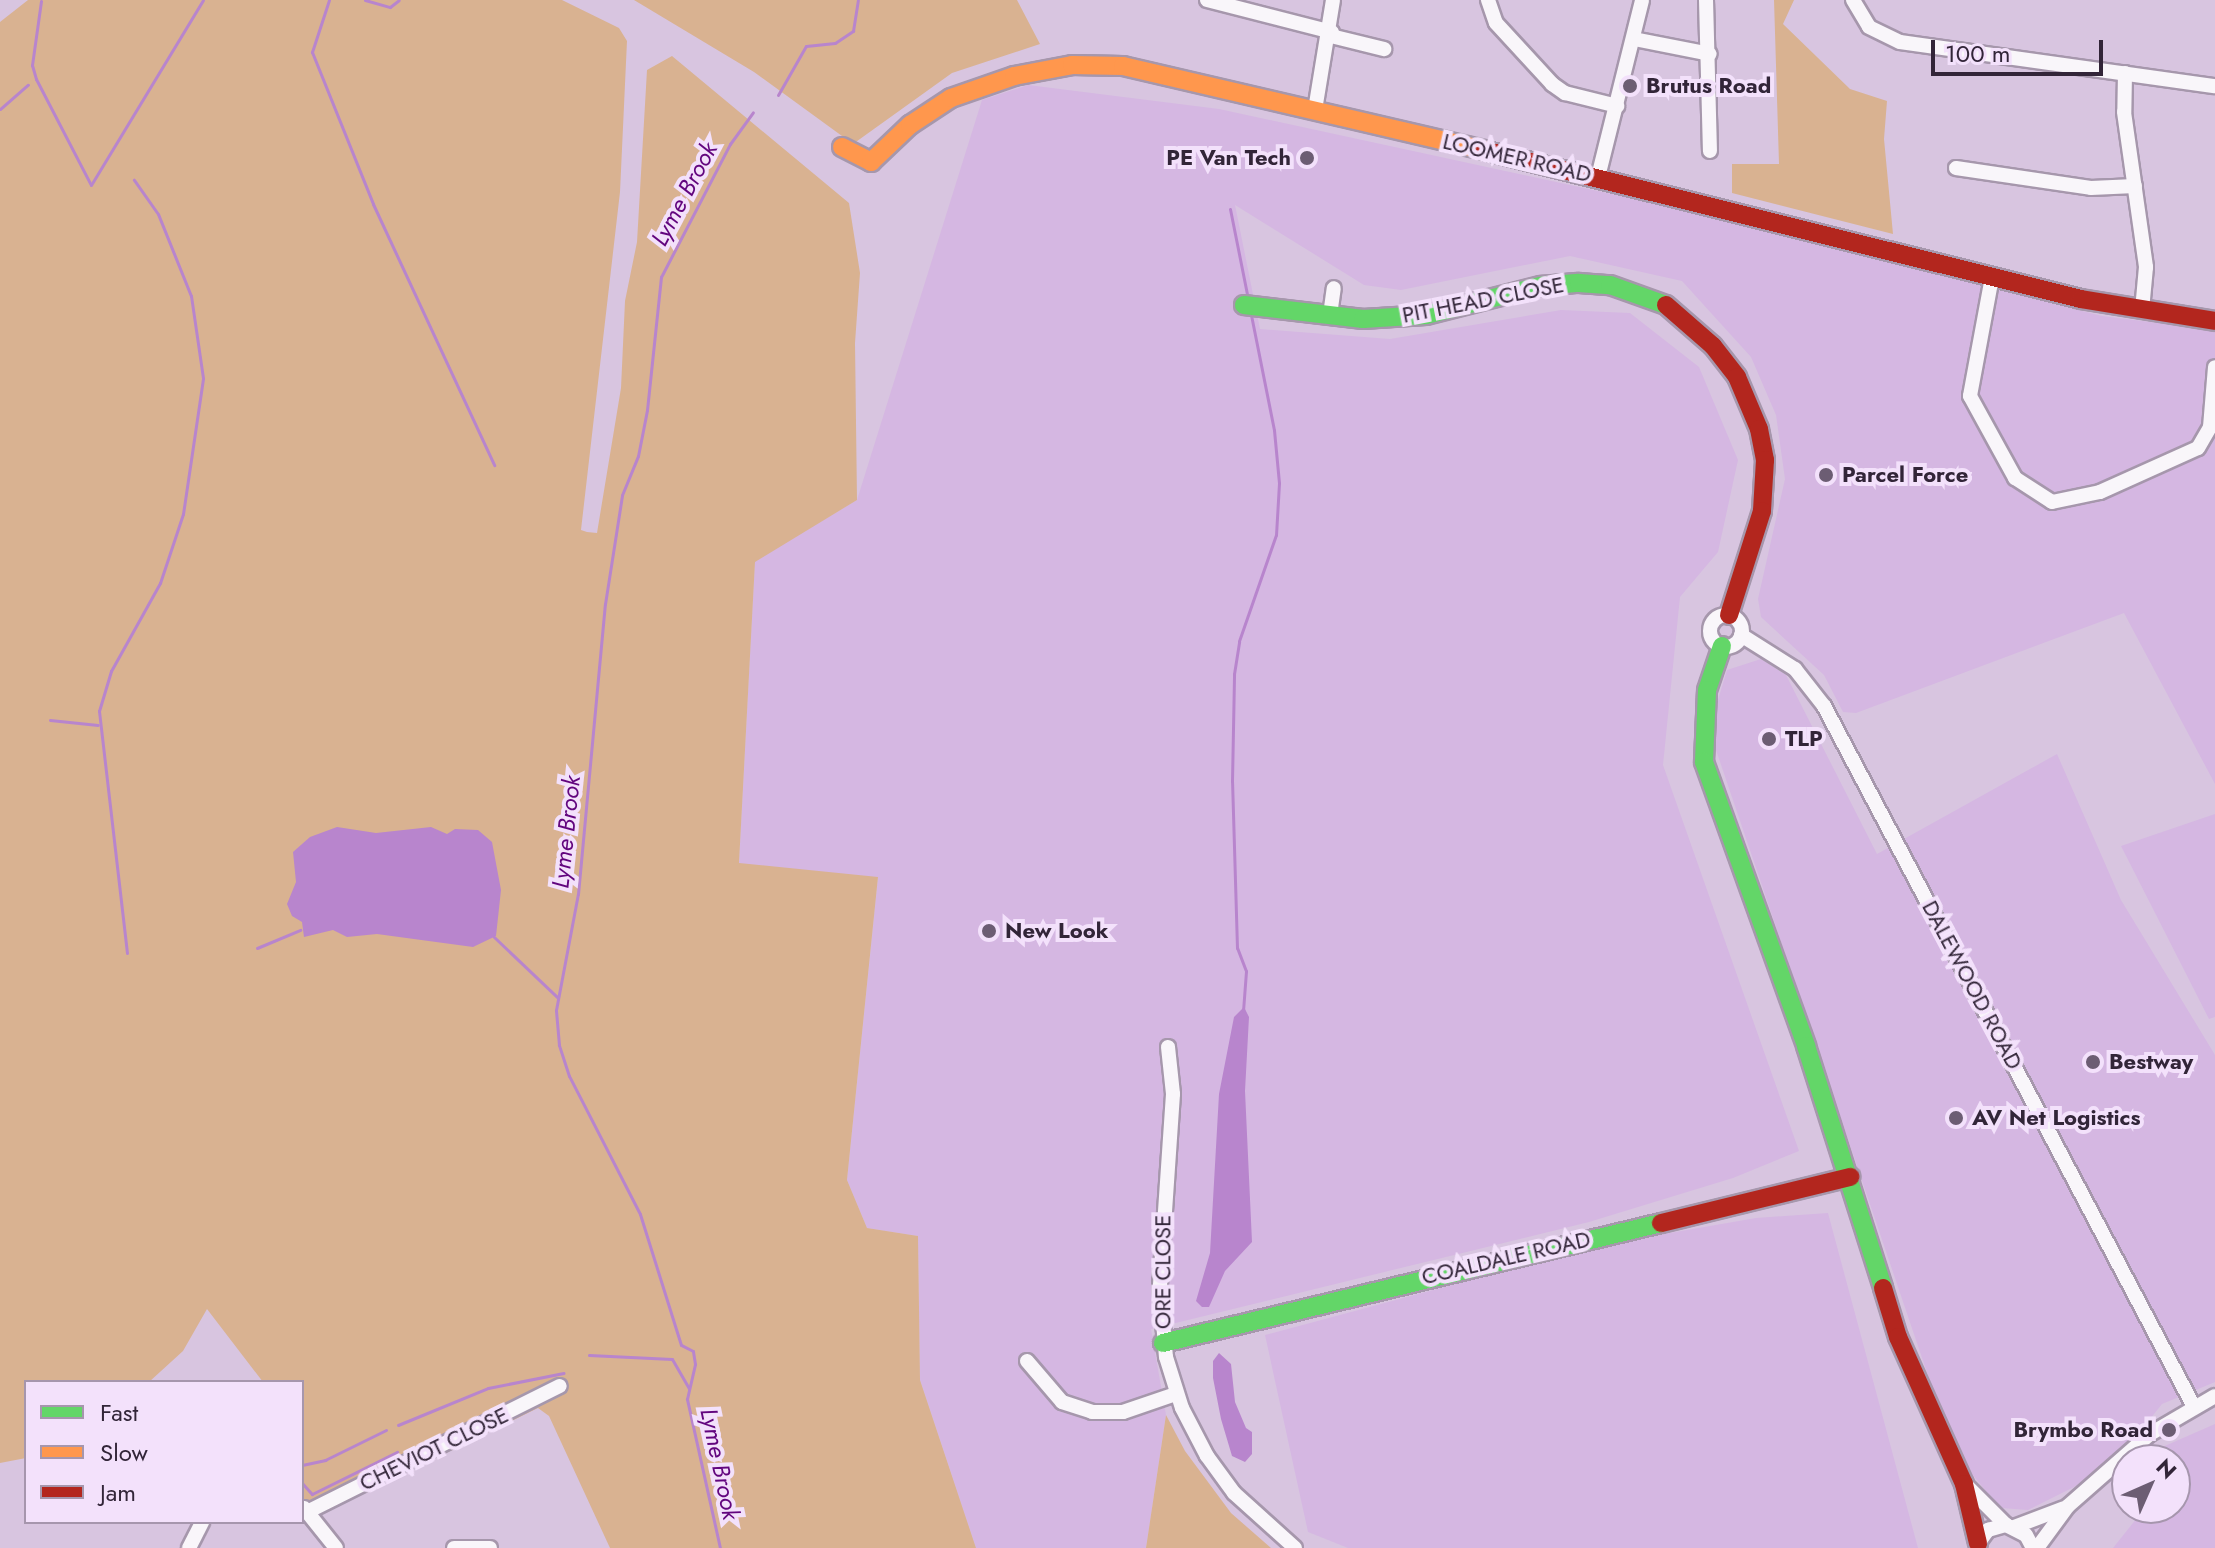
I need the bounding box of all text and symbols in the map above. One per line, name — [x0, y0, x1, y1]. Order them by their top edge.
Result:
scale bar — [1935, 24, 2107, 74]
text: 100 m — [1945, 36, 2011, 71]
place label: Brutus Road — [1646, 73, 1771, 99]
marker: Brutus Road — [1621, 77, 1639, 95]
street label: LOOMER ROAD — [1440, 128, 1594, 188]
water label: Lyme Brook — [645, 137, 723, 251]
place label: PE Van Tech — [1166, 145, 1291, 171]
marker: PE Van Tech — [1298, 149, 1316, 167]
street label: PIT HEAD CLOSE — [1400, 271, 1566, 329]
place label: Parcel Force — [1842, 462, 1968, 488]
marker: Parcel Force — [1817, 466, 1835, 484]
place label: TLP — [1785, 726, 1823, 752]
marker: TLP — [1760, 730, 1778, 748]
water label: Lyme Brook — [546, 774, 586, 890]
street label: DALEWOOD ROAD — [1916, 896, 2028, 1074]
place label: New Look — [1005, 918, 1108, 944]
marker: New Look — [980, 922, 998, 940]
place label: Bestway — [2109, 1049, 2193, 1075]
marker: Bestway — [2084, 1053, 2102, 1071]
place label: AV Net Logistics — [1972, 1105, 2140, 1131]
marker: AV Net Logistics — [1947, 1109, 1965, 1127]
street label: ORE CLOSE — [1150, 1215, 1176, 1329]
street label: COALDALE ROAD — [1419, 1226, 1593, 1290]
legend — [24, 1380, 304, 1524]
text: Fast — [100, 1395, 138, 1430]
street label: CHEVIOT CLOSE — [355, 1402, 513, 1496]
water label: Lyme Brook — [694, 1406, 746, 1522]
place label: Brymbo Road — [2013, 1417, 2153, 1443]
marker: Brymbo Road — [2160, 1421, 2178, 1439]
text: Slow — [100, 1435, 148, 1470]
north arrow — [2111, 1444, 2191, 1524]
text: N — [2149, 1451, 2184, 1486]
text: Jam — [100, 1475, 136, 1510]

